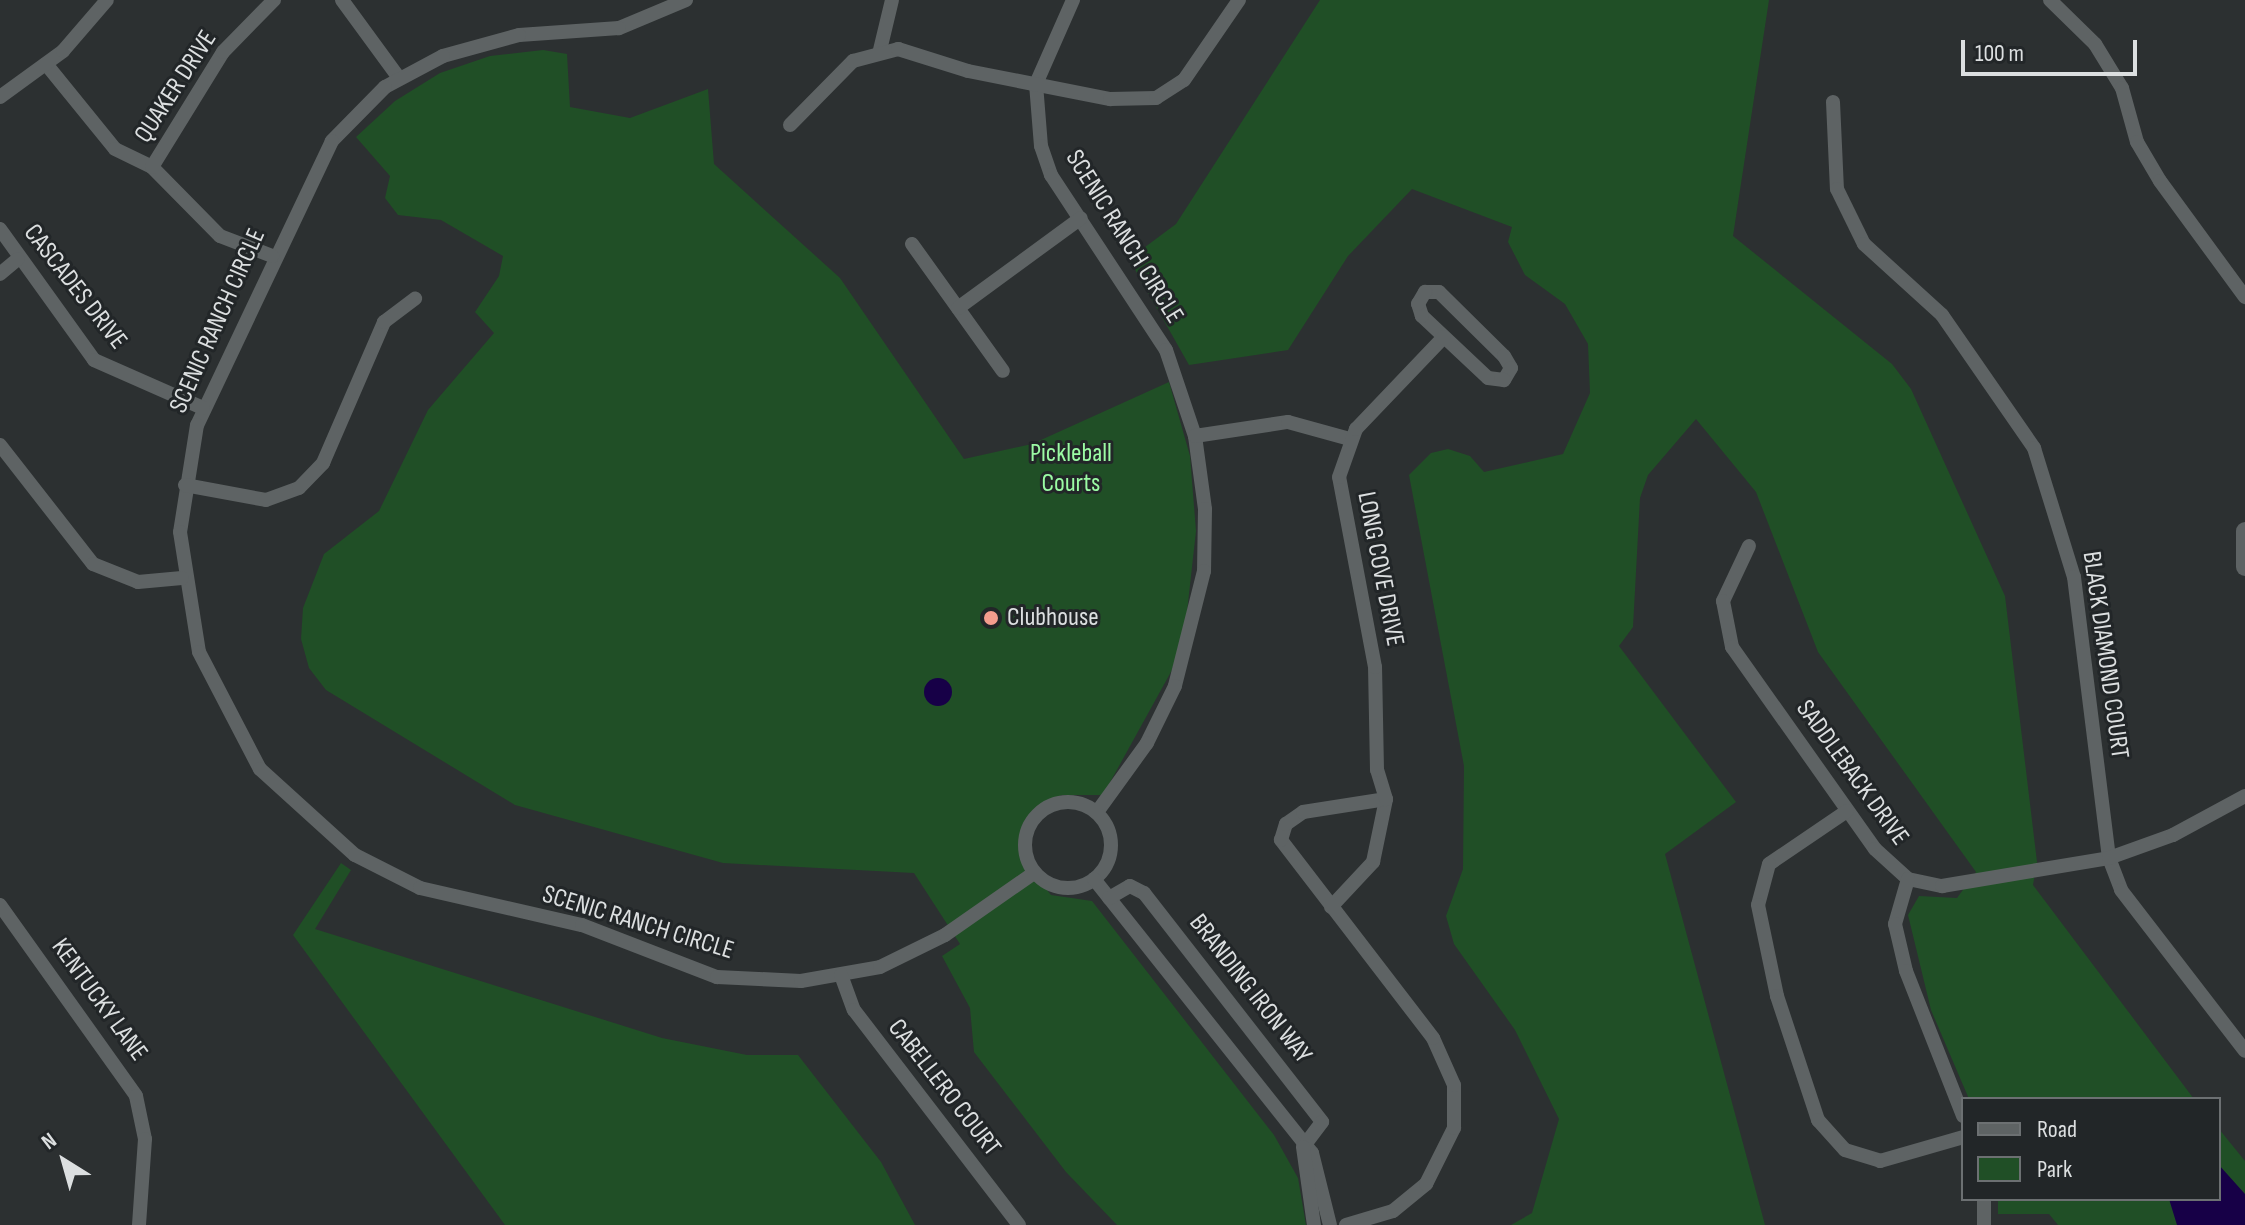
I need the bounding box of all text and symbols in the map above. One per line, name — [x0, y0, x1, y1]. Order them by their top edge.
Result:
scale bar — [1965, 24, 2141, 74]
street label: QUAKER DRIVE — [128, 25, 224, 149]
text: 100 m — [1975, 39, 2024, 68]
street label: SCENIC RANCH CIRCLE — [1058, 145, 1190, 329]
street label: CASCADES DRIVE — [17, 218, 133, 356]
street label: SCENIC RANCH CIRCLE — [163, 224, 273, 418]
park label: Pickleball Courts — [1030, 438, 1112, 500]
street label: LONG COVE DRIVE — [1350, 489, 1410, 649]
street label: BLACK DIAMOND COURT — [2075, 549, 2135, 761]
place label: Clubhouse — [1007, 602, 1099, 634]
marker: Clubhouse — [982, 609, 1000, 627]
street label: SADDLEBACK DRIVE — [1789, 694, 1915, 852]
street label: SCENIC RANCH CIRCLE — [539, 879, 737, 967]
street label: BRANDING IRON WAY — [1182, 908, 1318, 1070]
street label: KENTUCKY LANE — [44, 933, 154, 1067]
street label: CABELLERO COURT — [881, 1013, 1007, 1163]
legend — [1961, 1097, 2221, 1201]
text: Road — [2037, 1115, 2077, 1144]
north arrow — [24, 1121, 104, 1201]
text: N — [36, 1127, 62, 1156]
text: Park — [2037, 1155, 2072, 1184]

